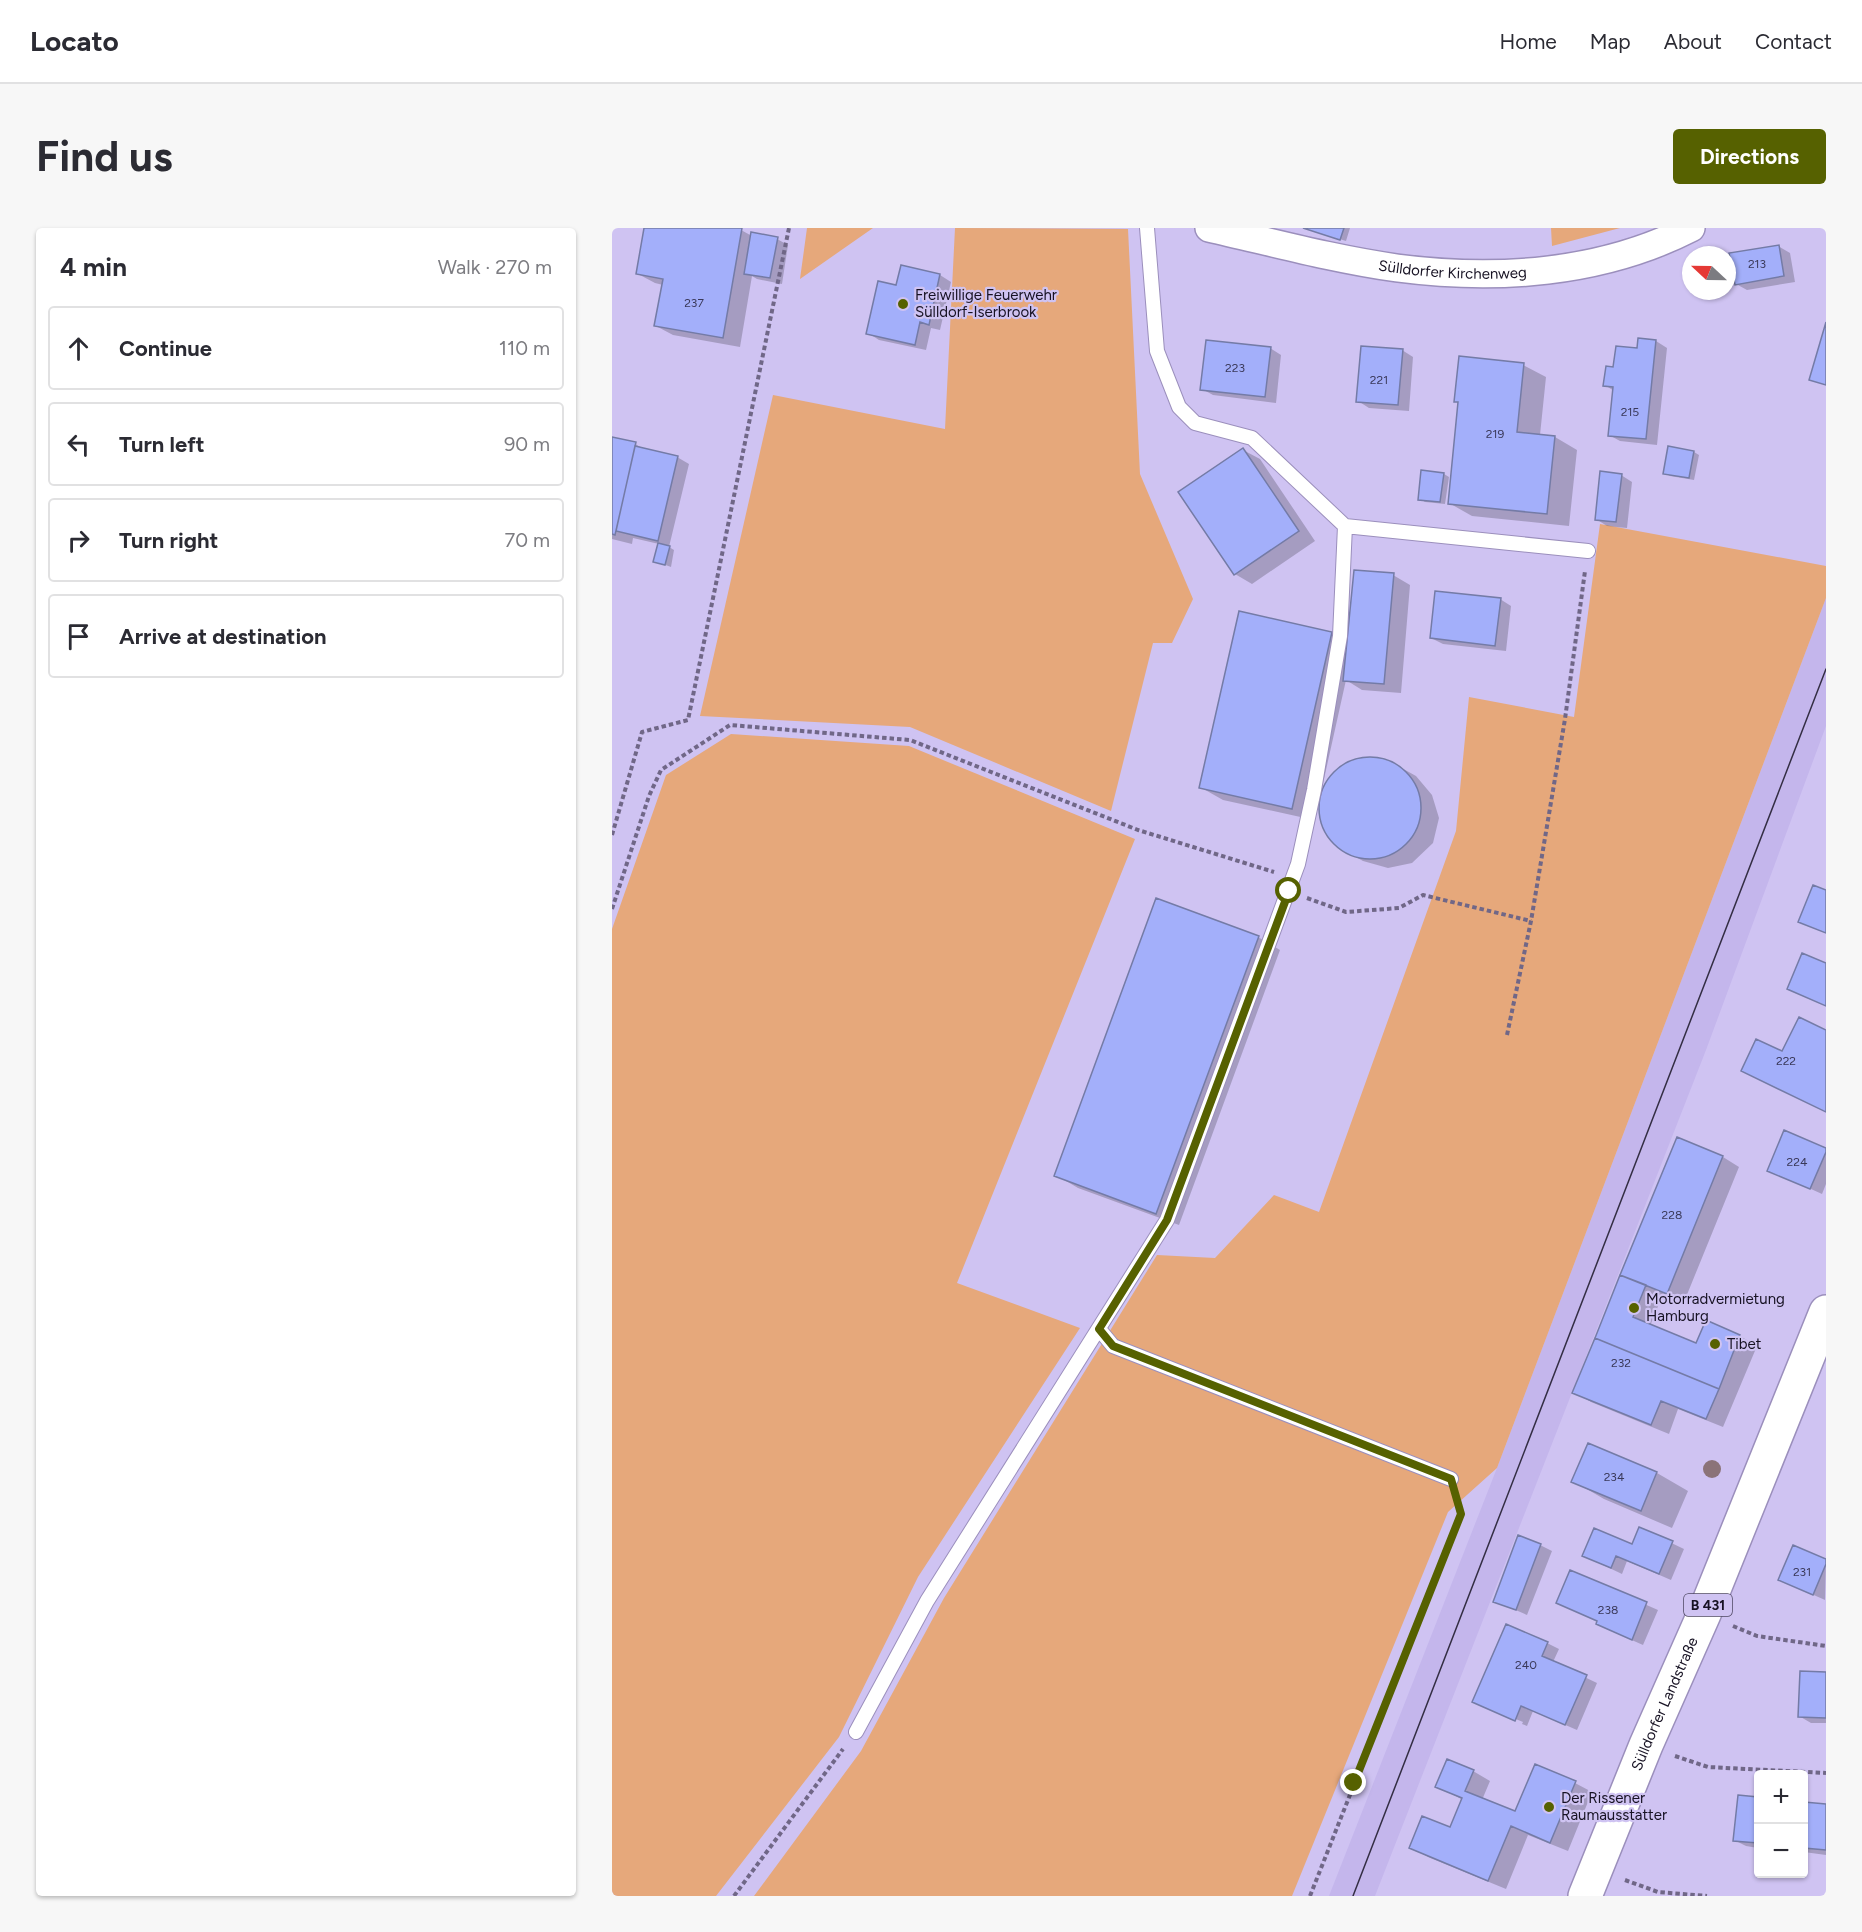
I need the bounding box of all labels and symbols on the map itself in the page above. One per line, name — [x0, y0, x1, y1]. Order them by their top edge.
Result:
north arrow — [1682, 246, 1736, 300]
street label: Sülldorfer Kirchenweg — [1377, 256, 1527, 283]
house number: 213 — [1748, 257, 1766, 271]
place label: Freiwillige Feuerwehr Sülldorf-Iserbrook — [915, 286, 1057, 321]
house number: 237 — [684, 296, 704, 310]
marker: Freiwillige Feuerwehr Sülldorf-Iserbrook — [896, 297, 910, 311]
house number: 223 — [1225, 361, 1245, 375]
house number: 221 — [1370, 373, 1388, 387]
house number: 215 — [1621, 405, 1639, 419]
house number: 219 — [1486, 427, 1504, 441]
route start — [1275, 877, 1301, 903]
house number: 222 — [1776, 1054, 1796, 1068]
house number: 224 — [1787, 1155, 1808, 1169]
house number: 228 — [1662, 1208, 1682, 1222]
place label: Motorradvermietung Hamburg — [1646, 1290, 1785, 1325]
marker: Motorradvermietung Hamburg — [1627, 1301, 1641, 1315]
place label: Tibet — [1727, 1335, 1762, 1353]
marker: Tibet — [1708, 1337, 1722, 1351]
house number: 232 — [1611, 1356, 1631, 1370]
house number: 234 — [1604, 1470, 1625, 1484]
house number: 231 — [1793, 1565, 1811, 1579]
road number: B 431 — [1684, 1594, 1732, 1616]
house number: 238 — [1598, 1603, 1618, 1617]
street label: Sülldorfer Landstraße — [1628, 1634, 1702, 1773]
house number: 240 — [1515, 1658, 1537, 1672]
route end — [1340, 1769, 1366, 1795]
place label: Der Rissener Raumausstatter — [1561, 1789, 1667, 1824]
marker: Der Rissener Raumausstatter — [1542, 1800, 1556, 1814]

